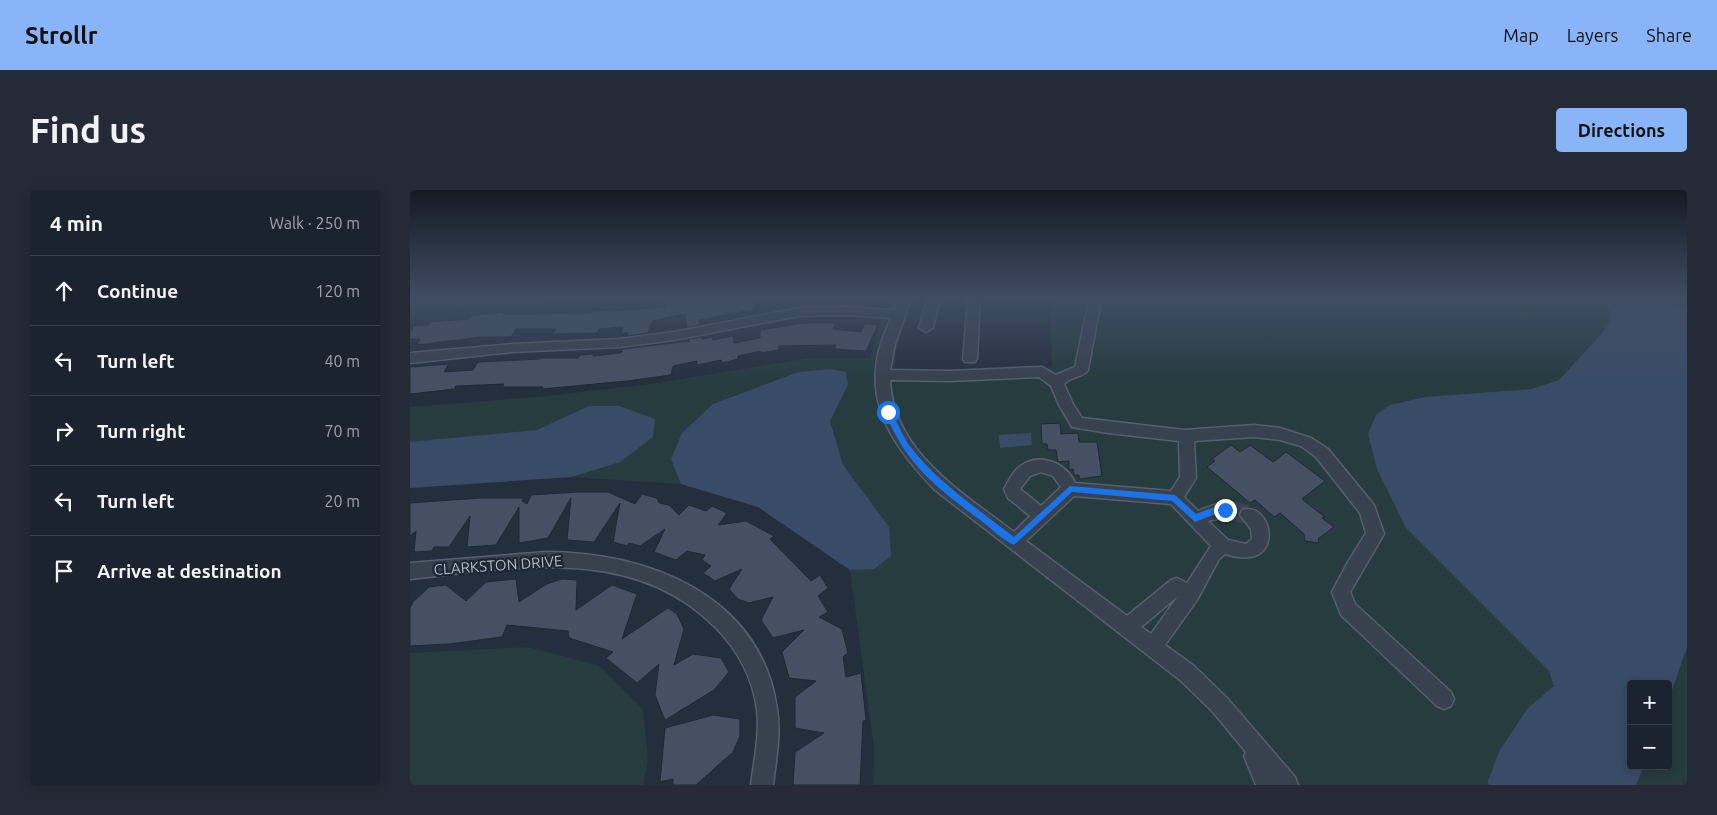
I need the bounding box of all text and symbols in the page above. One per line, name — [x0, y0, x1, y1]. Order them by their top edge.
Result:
text: Strollr — [25, 22, 98, 49]
text: Map — [1503, 25, 1539, 45]
text: Layers — [1567, 25, 1618, 45]
text: Share — [1646, 25, 1692, 45]
button: Directions — [1556, 108, 1687, 152]
text: Find us — [30, 110, 146, 150]
text: 4 min — [50, 211, 103, 235]
text: Walk · 250 m — [269, 214, 360, 232]
icon: ahead — [50, 277, 78, 305]
text: Continue — [97, 280, 178, 302]
text: 120 m — [315, 282, 360, 300]
icon: left — [50, 347, 78, 375]
text: Turn left — [97, 350, 175, 372]
text: 40 m — [324, 352, 360, 370]
route start — [877, 401, 900, 424]
icon: right — [50, 417, 78, 445]
text: Turn right — [97, 420, 185, 442]
text: 70 m — [324, 422, 360, 440]
icon: left — [50, 487, 78, 515]
text: Turn left — [97, 490, 175, 512]
text: 20 m — [324, 492, 360, 510]
route end — [1214, 499, 1237, 522]
street label: CLARKSTON DRIVE — [433, 552, 563, 578]
icon: arrive — [50, 557, 78, 585]
text: Arrive at destination — [97, 560, 282, 582]
map controls — [1627, 680, 1672, 770]
button: + — [1627, 680, 1672, 725]
button: − — [1627, 725, 1672, 770]

